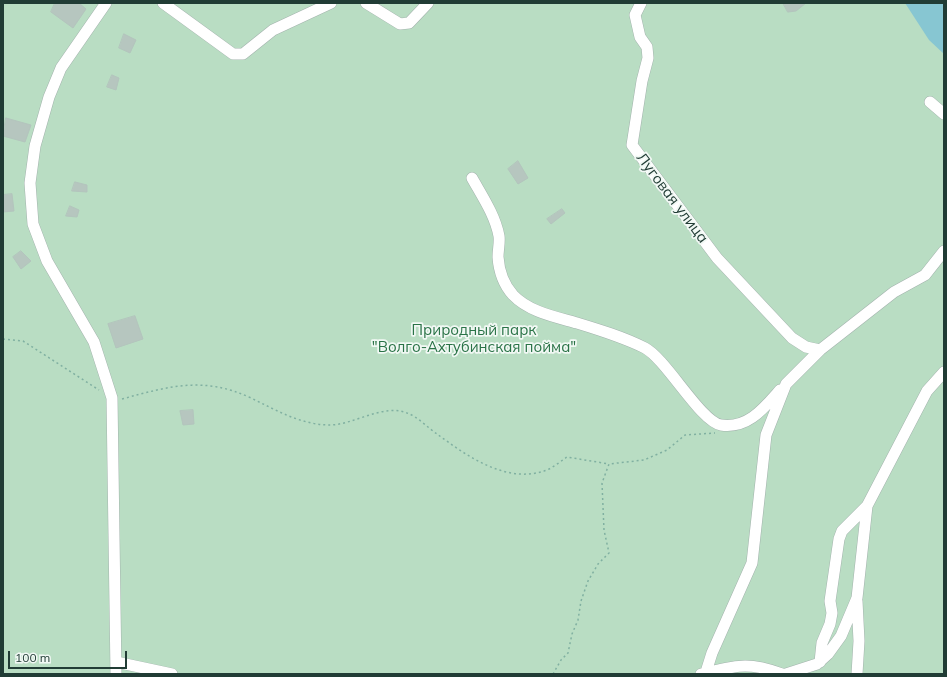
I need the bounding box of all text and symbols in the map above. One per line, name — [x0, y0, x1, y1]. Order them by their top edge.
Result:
street label: Луговая улица — [632, 149, 712, 247]
park label: Природный парк "Волго-Ахтубинская пойма" — [372, 321, 576, 356]
scale bar — [10, 643, 129, 669]
text: 100 m — [15, 650, 50, 665]

